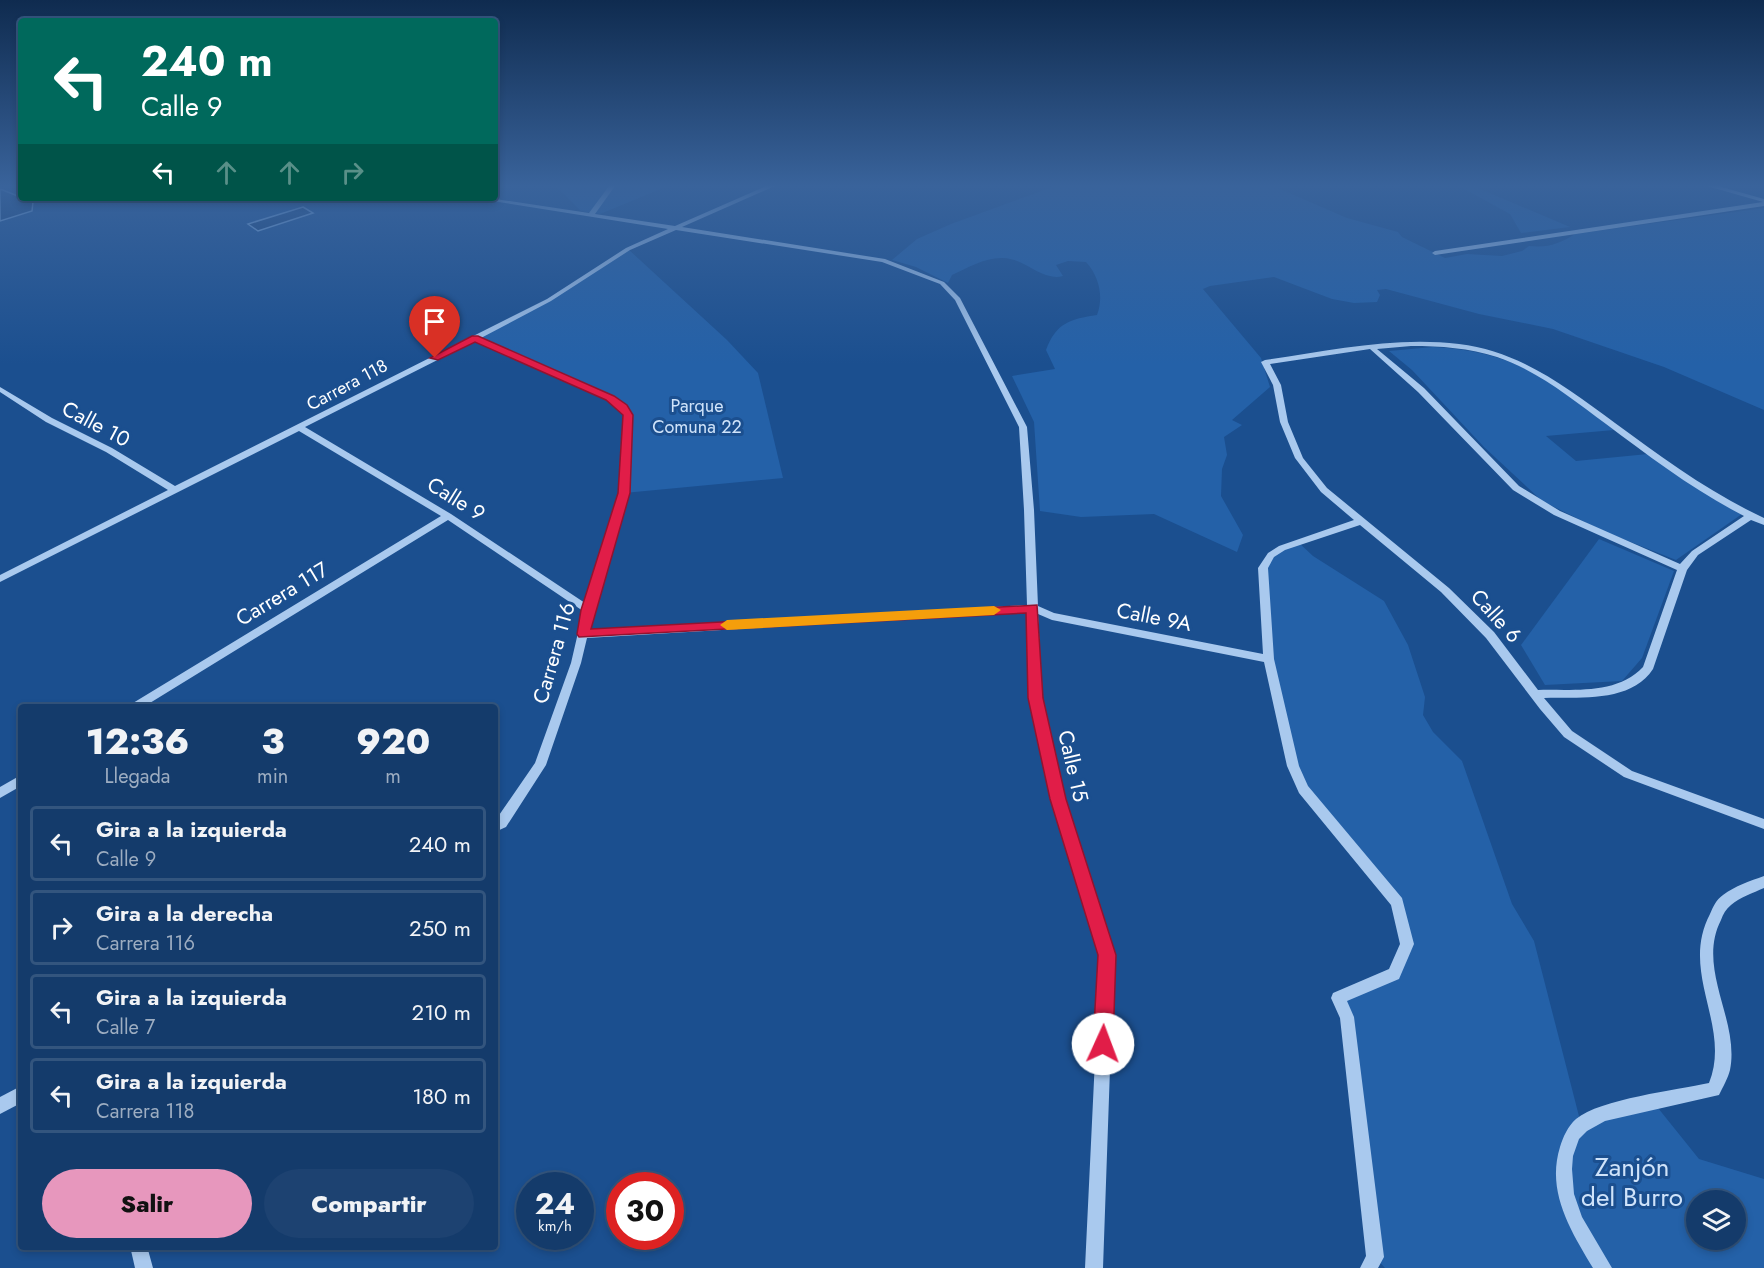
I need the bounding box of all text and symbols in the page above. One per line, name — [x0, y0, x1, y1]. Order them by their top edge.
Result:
text: 240 m — [141, 31, 273, 92]
icon: left — [42, 42, 120, 120]
text: Calle 9 — [141, 87, 222, 126]
icon: left — [147, 156, 180, 189]
icon: ahead — [210, 156, 243, 189]
icon: ahead — [273, 156, 306, 189]
icon: right — [336, 156, 369, 189]
pin — [409, 296, 460, 358]
icon: arrive — [418, 305, 451, 338]
street label: Carrera 118 — [302, 353, 392, 417]
park label: Parque Comuna 22 — [652, 393, 742, 440]
street label: Calle 10 — [57, 394, 135, 454]
street label: Calle 9 — [421, 469, 491, 529]
street label: Carrera 117 — [230, 555, 334, 633]
street label: Calle 6 — [1464, 582, 1528, 650]
street label: Calle 9A — [1114, 595, 1194, 639]
street label: Carrera 116 — [525, 599, 583, 707]
text: 12:36 — [86, 715, 189, 767]
text: 3 — [261, 715, 284, 767]
text: 920 — [356, 715, 430, 767]
street label: Calle 15 — [1050, 727, 1096, 805]
text: Llegada — [105, 762, 171, 791]
text: min — [257, 762, 288, 791]
text: m — [385, 762, 401, 791]
text: Gira a la izquierda — [96, 813, 287, 845]
icon: left — [45, 827, 78, 860]
text: 240 m — [409, 828, 471, 860]
text: Calle 9 — [96, 845, 156, 874]
text: Gira a la derecha — [96, 897, 273, 929]
icon: right — [45, 911, 78, 944]
text: 250 m — [409, 912, 471, 944]
text: Carrera 116 — [96, 929, 195, 958]
text: Gira a la izquierda — [96, 981, 287, 1013]
icon: left — [45, 995, 78, 1028]
text: 210 m — [412, 996, 471, 1028]
position arrow — [1071, 1012, 1135, 1076]
text: Calle 7 — [96, 1013, 155, 1042]
text: Gira a la izquierda — [96, 1065, 287, 1097]
icon: left — [45, 1079, 78, 1112]
text: 180 m — [412, 1080, 471, 1112]
text: Carrera 118 — [96, 1097, 194, 1126]
park label: Zanjón del Burro — [1581, 1148, 1683, 1216]
button: Salir — [42, 1169, 252, 1238]
button: Compartir — [264, 1169, 474, 1238]
speed limit sign: 30 — [606, 1172, 684, 1250]
text: 24 — [535, 1182, 575, 1225]
map controls — [1686, 1190, 1746, 1250]
button: layers — [1686, 1190, 1746, 1250]
text: km/h — [538, 1215, 572, 1237]

